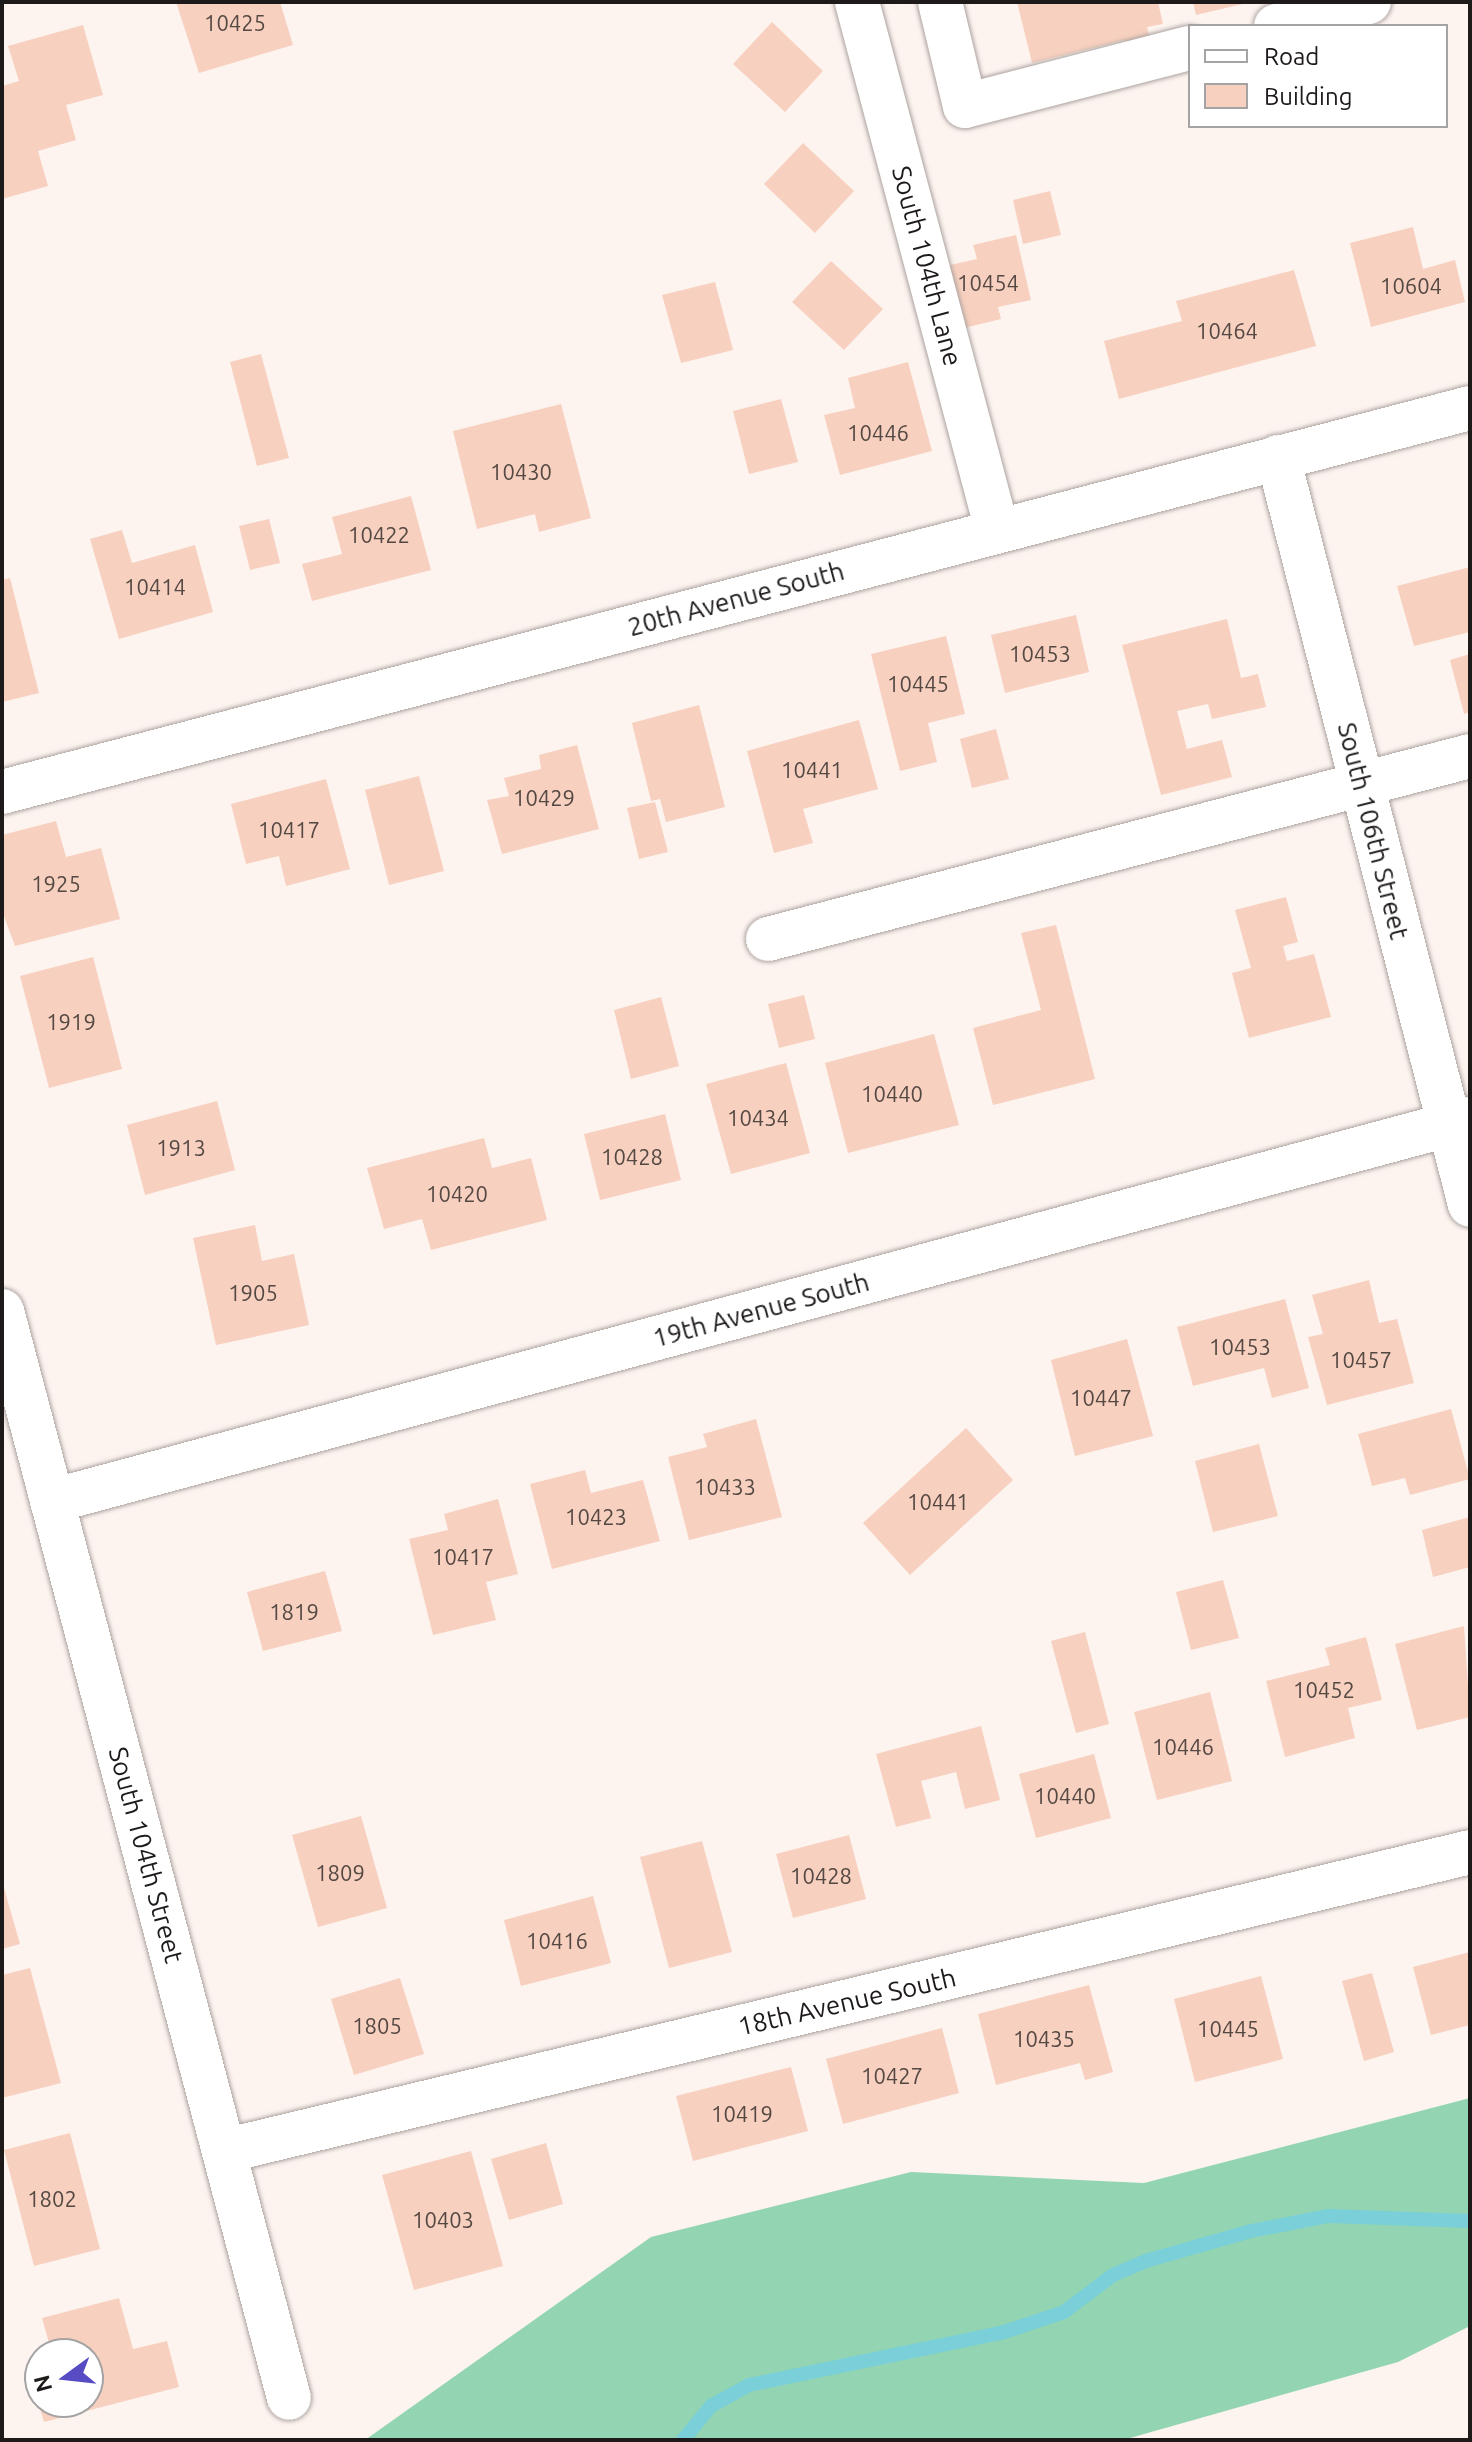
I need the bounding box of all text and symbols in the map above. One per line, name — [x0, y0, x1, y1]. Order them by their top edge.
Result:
house number: 10425 — [204, 10, 266, 36]
legend — [1188, 24, 1448, 128]
text: Road — [1264, 43, 1319, 70]
text: Building — [1264, 83, 1352, 110]
street label: South 104th Lane — [885, 163, 969, 369]
house number: 10454 — [957, 270, 1019, 296]
house number: 10604 — [1380, 273, 1442, 299]
house number: 10464 — [1196, 318, 1258, 344]
house number: 10446 — [847, 420, 909, 446]
house number: 10430 — [490, 459, 552, 485]
house number: 10422 — [348, 522, 410, 548]
street label: 20th Avenue South — [624, 555, 848, 643]
house number: 10414 — [124, 574, 186, 600]
house number: 10453 — [1009, 641, 1071, 667]
house number: 10445 — [887, 671, 949, 697]
street label: South 106th Street — [1331, 719, 1415, 943]
house number: 10441 — [781, 757, 843, 783]
house number: 10429 — [513, 785, 575, 811]
house number: 10417 — [258, 817, 320, 843]
house number: 1925 — [31, 871, 81, 897]
house number: 1919 — [46, 1009, 96, 1035]
house number: 10440 — [861, 1081, 923, 1107]
house number: 10434 — [727, 1105, 789, 1131]
house number: 1913 — [156, 1135, 206, 1161]
house number: 10428 — [601, 1144, 663, 1170]
house number: 10420 — [426, 1181, 488, 1207]
street label: 19th Avenue South — [649, 1266, 873, 1354]
house number: 1905 — [228, 1280, 278, 1306]
house number: 10453 — [1209, 1334, 1271, 1360]
house number: 10457 — [1330, 1347, 1392, 1373]
house number: 10447 — [1070, 1385, 1132, 1411]
house number: 10433 — [694, 1474, 756, 1500]
house number: 10441 — [907, 1489, 969, 1515]
house number: 10423 — [565, 1504, 627, 1530]
house number: 10417 — [432, 1544, 494, 1570]
house number: 1819 — [269, 1599, 319, 1625]
house number: 10452 — [1293, 1677, 1355, 1703]
house number: 10446 — [1152, 1734, 1214, 1760]
street label: South 104th Street — [102, 1744, 190, 1966]
house number: 10440 — [1034, 1783, 1096, 1809]
house number: 1809 — [315, 1860, 365, 1886]
house number: 10428 — [790, 1863, 852, 1889]
house number: 10416 — [526, 1928, 588, 1954]
street label: 18th Avenue South — [735, 1962, 959, 2042]
house number: 1805 — [352, 2013, 402, 2039]
house number: 10445 — [1197, 2016, 1259, 2042]
house number: 10435 — [1013, 2026, 1075, 2052]
house number: 10427 — [861, 2063, 923, 2089]
house number: 10419 — [711, 2101, 773, 2127]
house number: 1802 — [27, 2186, 77, 2212]
house number: 10403 — [412, 2207, 474, 2233]
north arrow — [24, 2338, 104, 2418]
text: N — [28, 2373, 56, 2395]

